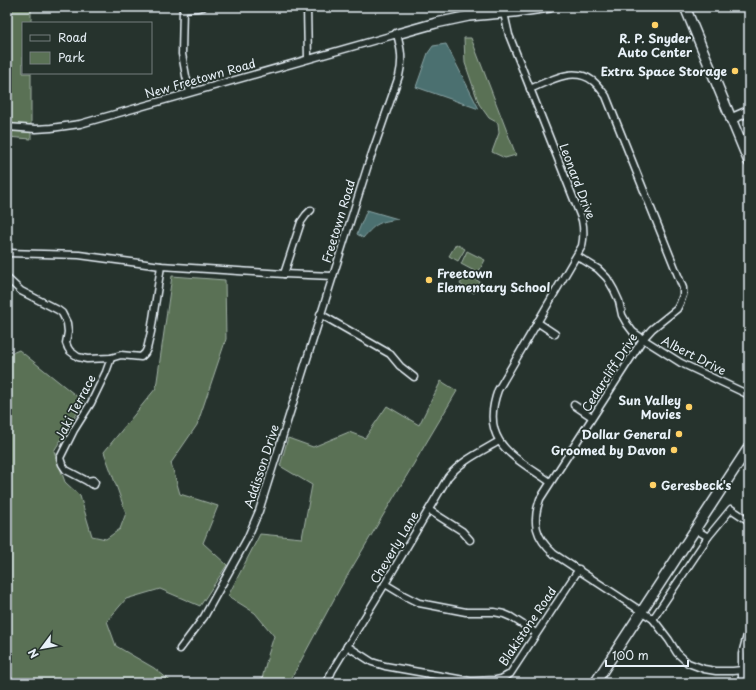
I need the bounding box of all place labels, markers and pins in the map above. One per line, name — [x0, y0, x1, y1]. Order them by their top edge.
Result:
marker: R. P. Snyder Auto Center — [650, 20, 660, 30]
place label: R. P. Snyder Auto Center — [618, 29, 693, 61]
place label: Extra Space Storage — [601, 62, 727, 80]
marker: Extra Space Storage — [730, 66, 740, 76]
place label: Freetown Elementary School — [437, 264, 550, 296]
marker: Freetown Elementary School — [424, 275, 434, 285]
place label: Sun Valley Movies — [618, 391, 681, 423]
marker: Sun Valley Movies — [684, 402, 694, 412]
place label: Dollar General — [582, 425, 671, 443]
marker: Dollar General — [674, 429, 684, 439]
place label: Groomed by Davon — [551, 441, 666, 459]
marker: Groomed by Davon — [669, 445, 679, 455]
place label: Geresbeck's — [661, 476, 731, 494]
marker: Geresbeck's — [648, 480, 658, 490]

